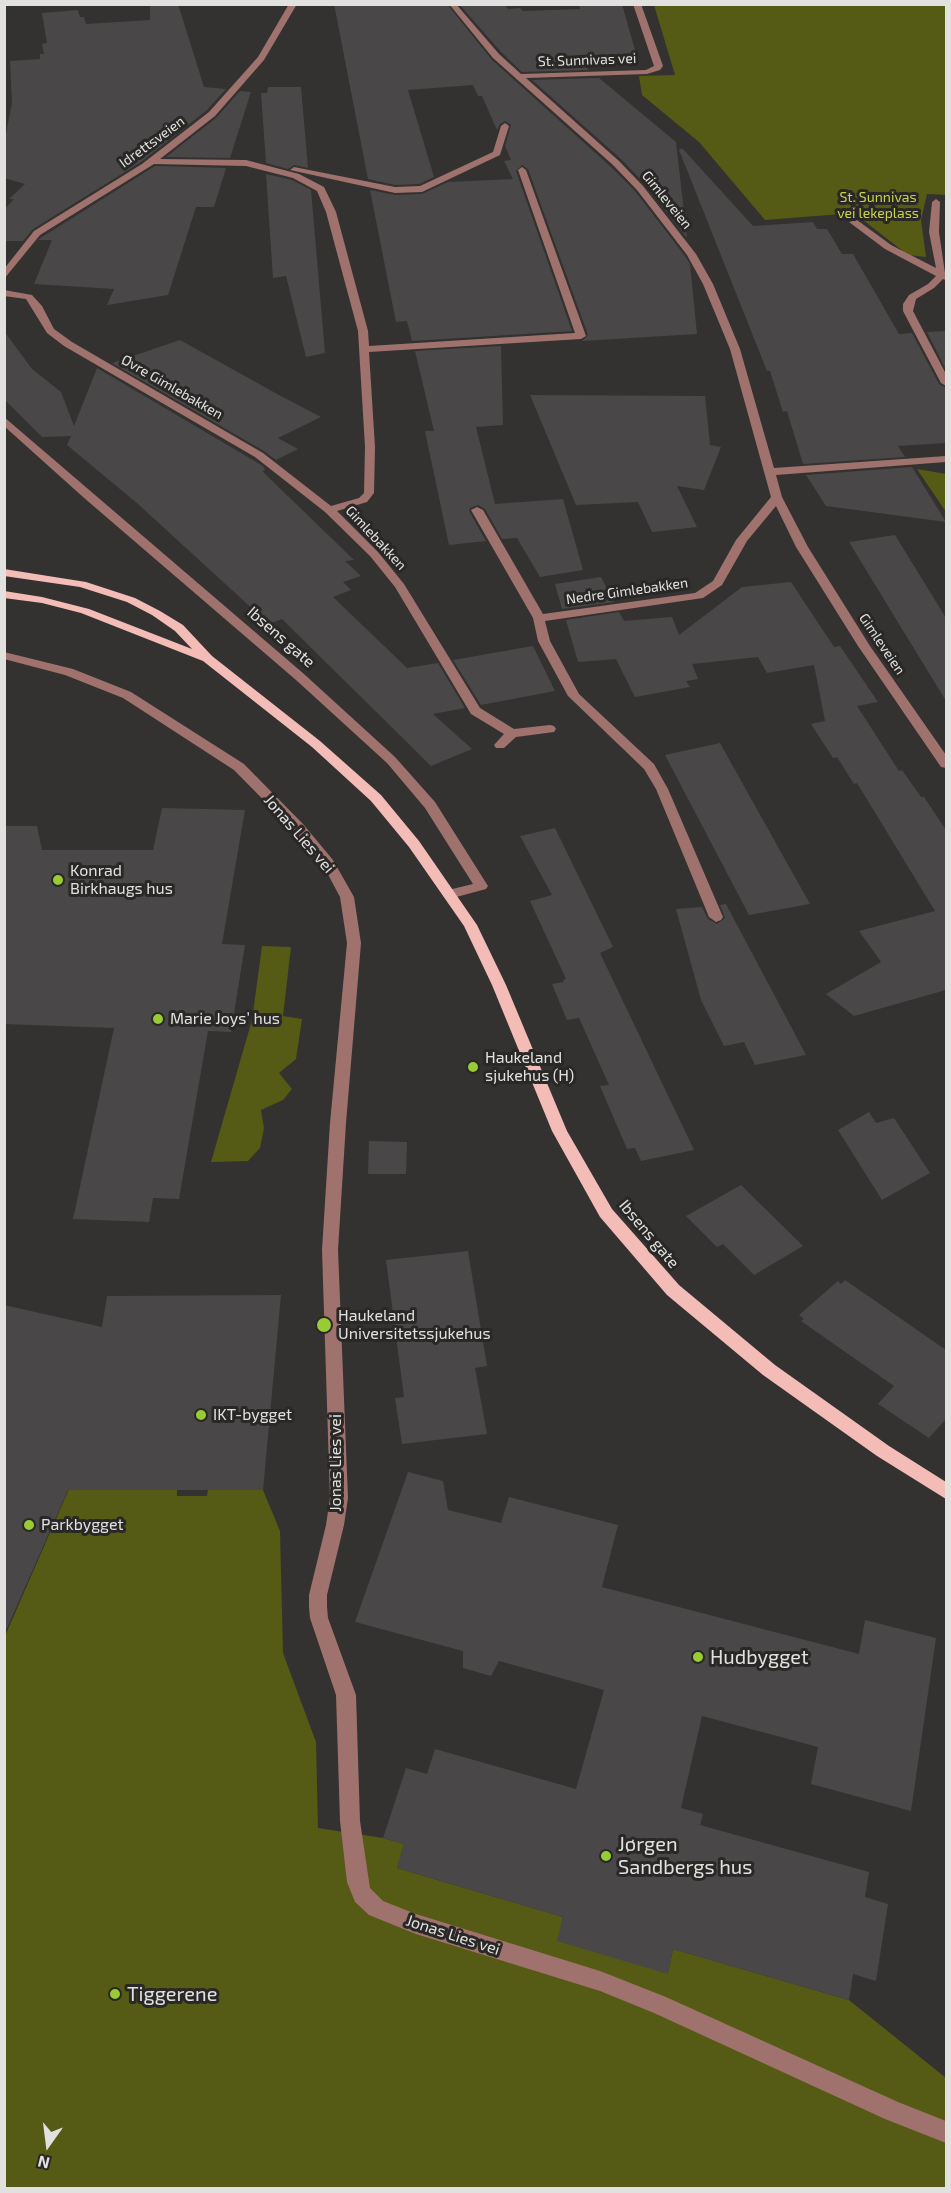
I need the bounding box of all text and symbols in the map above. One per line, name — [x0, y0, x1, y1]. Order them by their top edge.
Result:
street label: St. Sunnivas vei — [537, 50, 637, 70]
street label: Idrettsveien — [116, 113, 188, 171]
street label: Gimleveien — [638, 167, 696, 233]
park label: St. Sunnivas vei lekeplass — [837, 189, 919, 222]
street label: Øvre Gimlebakken — [118, 351, 226, 423]
street label: Gimlebakken — [342, 502, 410, 574]
street label: Nedre Gimlebakken — [565, 574, 689, 608]
street label: Ibsens gate — [243, 602, 319, 672]
street label: Gimleveien — [855, 610, 909, 678]
street label: Jonas Lies vei — [260, 791, 338, 877]
place label: Konrad Birkhaugs hus — [70, 861, 173, 899]
marker: Konrad Birkhaugs hus — [51, 873, 65, 887]
place label: Marie Joys’ hus — [170, 1009, 280, 1029]
marker: Marie Joys’ hus — [151, 1012, 165, 1026]
place label: Haukeland sjukehus (H) — [485, 1048, 574, 1086]
marker: Haukeland sjukehus (H) — [466, 1060, 480, 1074]
street label: Ibsens gate — [615, 1196, 683, 1272]
place label: Haukeland Universitetssjukehus — [338, 1306, 491, 1344]
marker: Haukeland Universitetssjukehus — [315, 1316, 333, 1334]
place label: IKT-bygget — [213, 1405, 292, 1425]
marker: IKT-bygget — [194, 1408, 208, 1422]
street label: Jonas Lies vei — [326, 1414, 346, 1512]
place label: Parkbygget — [41, 1515, 124, 1535]
marker: Parkbygget — [22, 1518, 36, 1532]
place label: Hudbygget — [710, 1645, 809, 1669]
marker: Hudbygget — [691, 1650, 705, 1664]
place label: Jørgen Sandbergs hus — [618, 1832, 752, 1879]
marker: Jørgen Sandbergs hus — [599, 1849, 613, 1863]
street label: Jonas Lies vei — [404, 1911, 502, 1959]
place label: Tiggerene — [127, 1982, 217, 2006]
marker: Tiggerene — [108, 1987, 122, 2001]
north arrow — [18, 2115, 78, 2175]
text: N — [36, 2152, 51, 2174]

